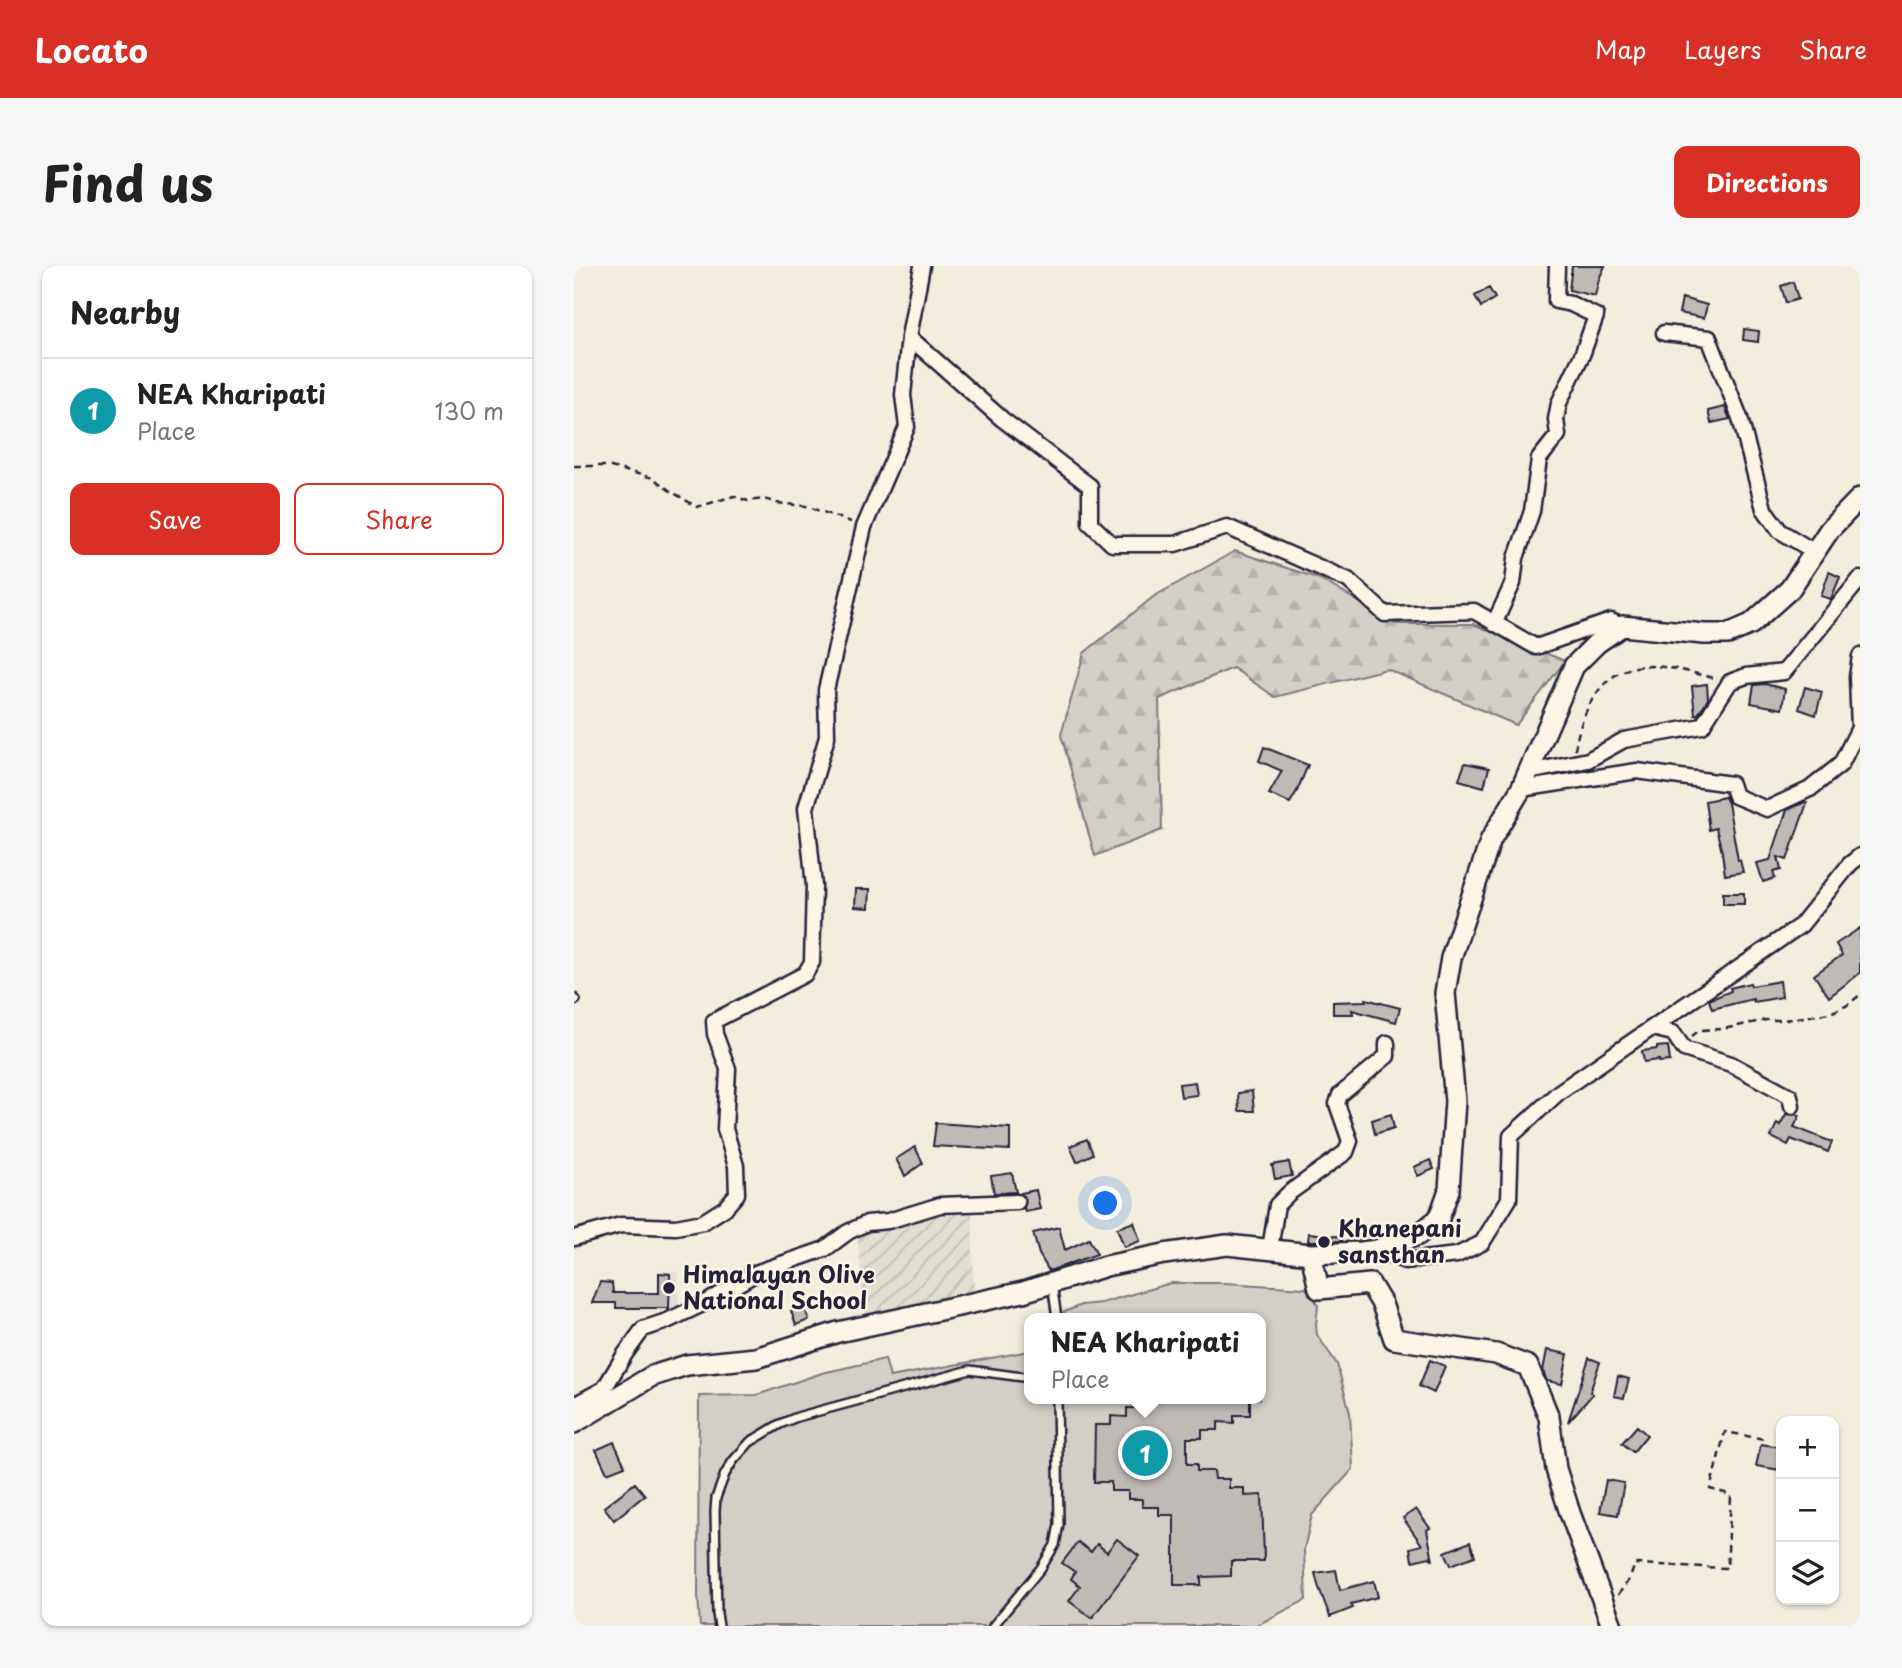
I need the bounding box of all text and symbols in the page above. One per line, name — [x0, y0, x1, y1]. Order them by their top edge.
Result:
text: Locato — [35, 24, 148, 74]
text: Map — [1595, 31, 1646, 67]
text: Layers — [1684, 31, 1761, 67]
text: Share — [1799, 31, 1867, 67]
text: Find us — [42, 145, 213, 219]
button: Directions — [1674, 146, 1860, 218]
text: Nearby — [70, 289, 180, 334]
text: NEA Kharipati — [137, 374, 326, 413]
text: 1 — [88, 393, 99, 428]
text: 130 m — [434, 393, 504, 428]
text: Place — [137, 413, 196, 448]
button: Save — [70, 483, 280, 555]
button: Share — [294, 483, 504, 555]
your location — [1088, 1186, 1122, 1220]
place label: Khanepani sansthan — [1338, 1210, 1461, 1271]
marker: Khanepani sansthan — [1316, 1234, 1332, 1250]
place label: Himalayan Olive National School — [683, 1256, 875, 1317]
marker: Himalayan Olive National School — [661, 1280, 677, 1296]
popup — [1024, 1313, 1266, 1404]
text: NEA Kharipati — [1051, 1322, 1239, 1361]
text: Place — [1051, 1361, 1109, 1396]
map controls — [1776, 1416, 1839, 1605]
button: + — [1776, 1416, 1839, 1479]
pin: 1 — [1122, 1427, 1168, 1479]
button: − — [1776, 1479, 1839, 1542]
button: layers — [1776, 1542, 1839, 1605]

